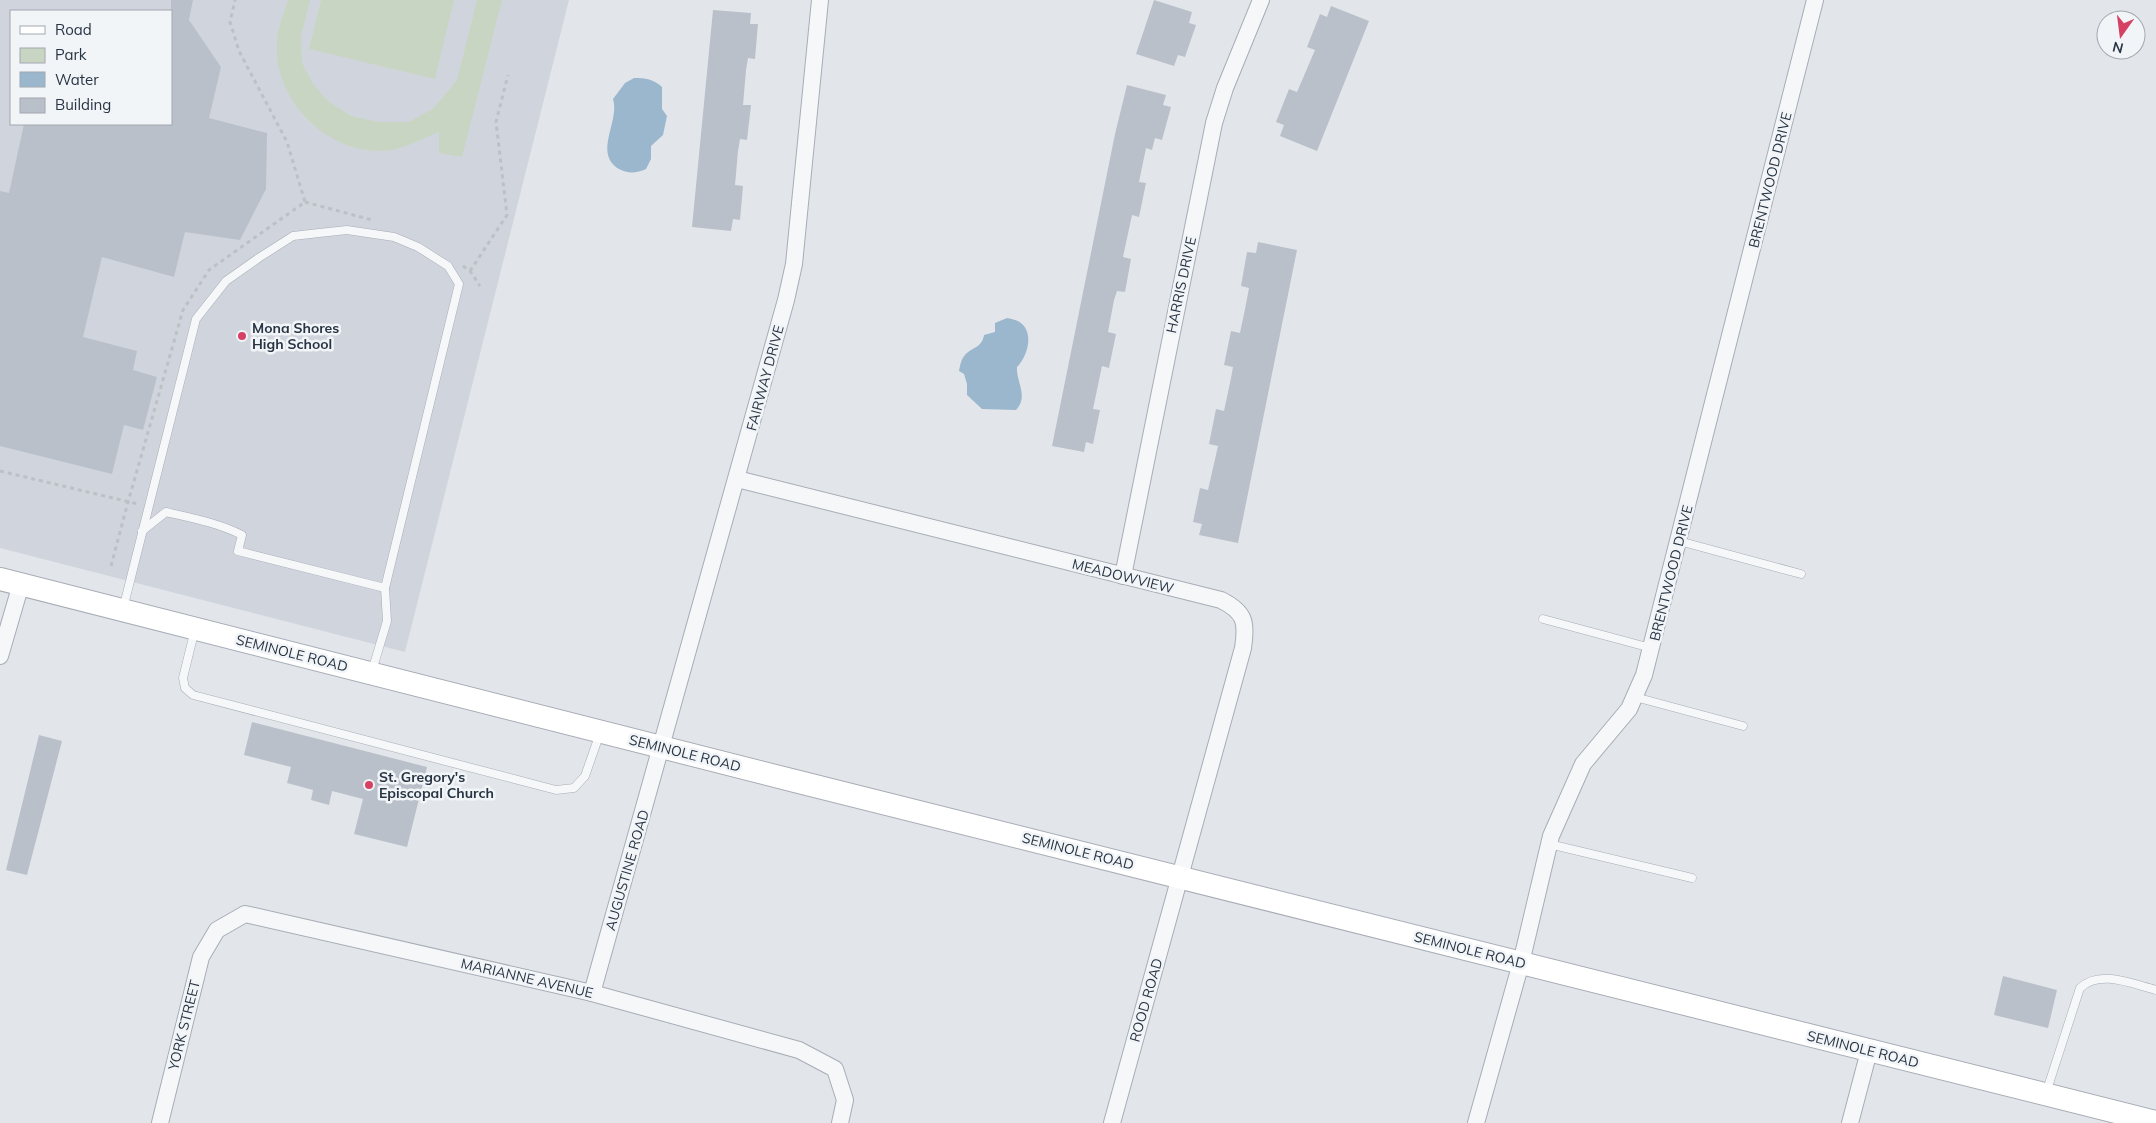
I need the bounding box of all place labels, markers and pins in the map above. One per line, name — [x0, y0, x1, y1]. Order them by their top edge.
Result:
place label: Mona Shores High School — [252, 319, 339, 353]
marker: Mona Shores High School — [236, 330, 248, 342]
place label: St. Gregory's Episcopal Church — [379, 768, 494, 802]
marker: St. Gregory's Episcopal Church — [363, 779, 375, 791]

